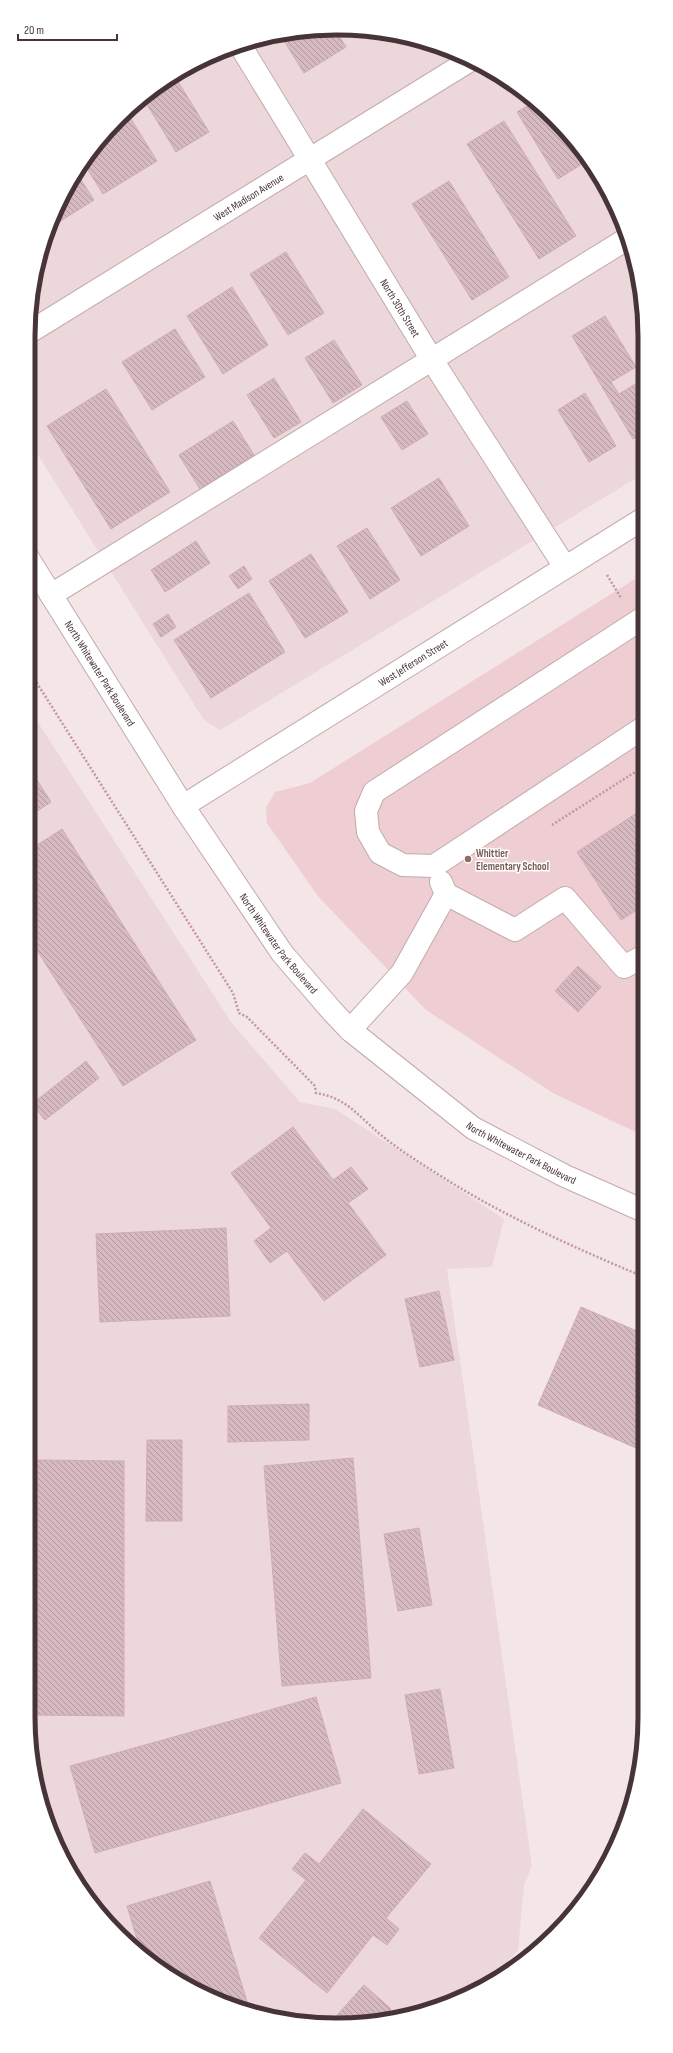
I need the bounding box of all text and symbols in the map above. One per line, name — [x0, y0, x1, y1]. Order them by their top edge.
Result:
scale bar — [18, 16, 117, 42]
text: 20 m — [24, 23, 44, 38]
street label: West Madison Avenue — [211, 171, 286, 224]
street label: North 30th Street — [378, 276, 423, 340]
street label: North Whitewater Park Boulevard — [62, 618, 138, 729]
street label: West Jefferson Street — [376, 636, 450, 689]
place label: Whittier Elementary School — [476, 847, 549, 873]
marker: Whittier Elementary School — [463, 854, 473, 864]
street label: North Whitewater Park Boulevard — [237, 891, 321, 996]
street label: North Whitewater Park Boulevard — [464, 1119, 579, 1187]

